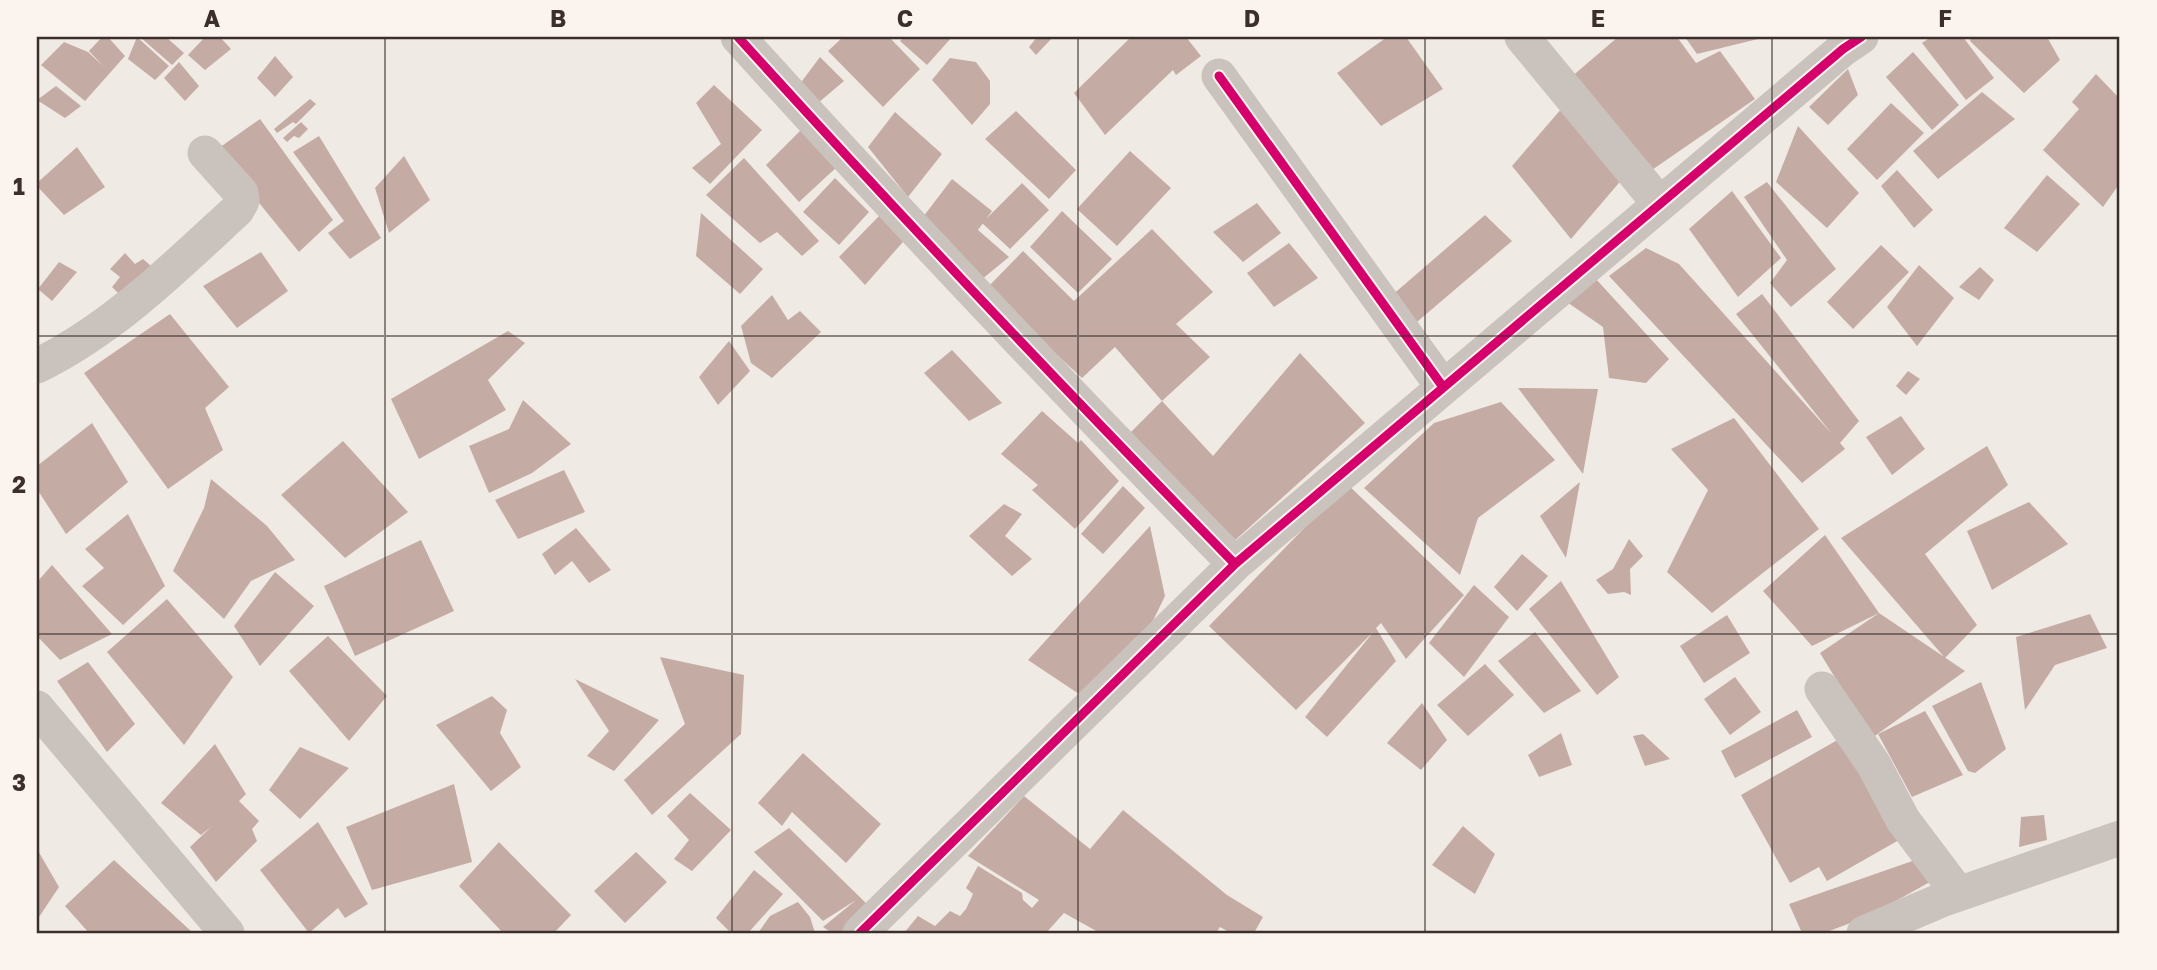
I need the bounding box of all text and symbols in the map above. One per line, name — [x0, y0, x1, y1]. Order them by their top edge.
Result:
text: A — [204, 4, 221, 32]
text: B — [550, 4, 566, 32]
text: C — [897, 4, 913, 32]
text: D — [1244, 4, 1260, 32]
text: E — [1591, 4, 1605, 32]
text: F — [1938, 4, 1952, 32]
text: 1 — [13, 172, 25, 200]
text: 2 — [12, 470, 26, 498]
text: 3 — [12, 768, 26, 796]

